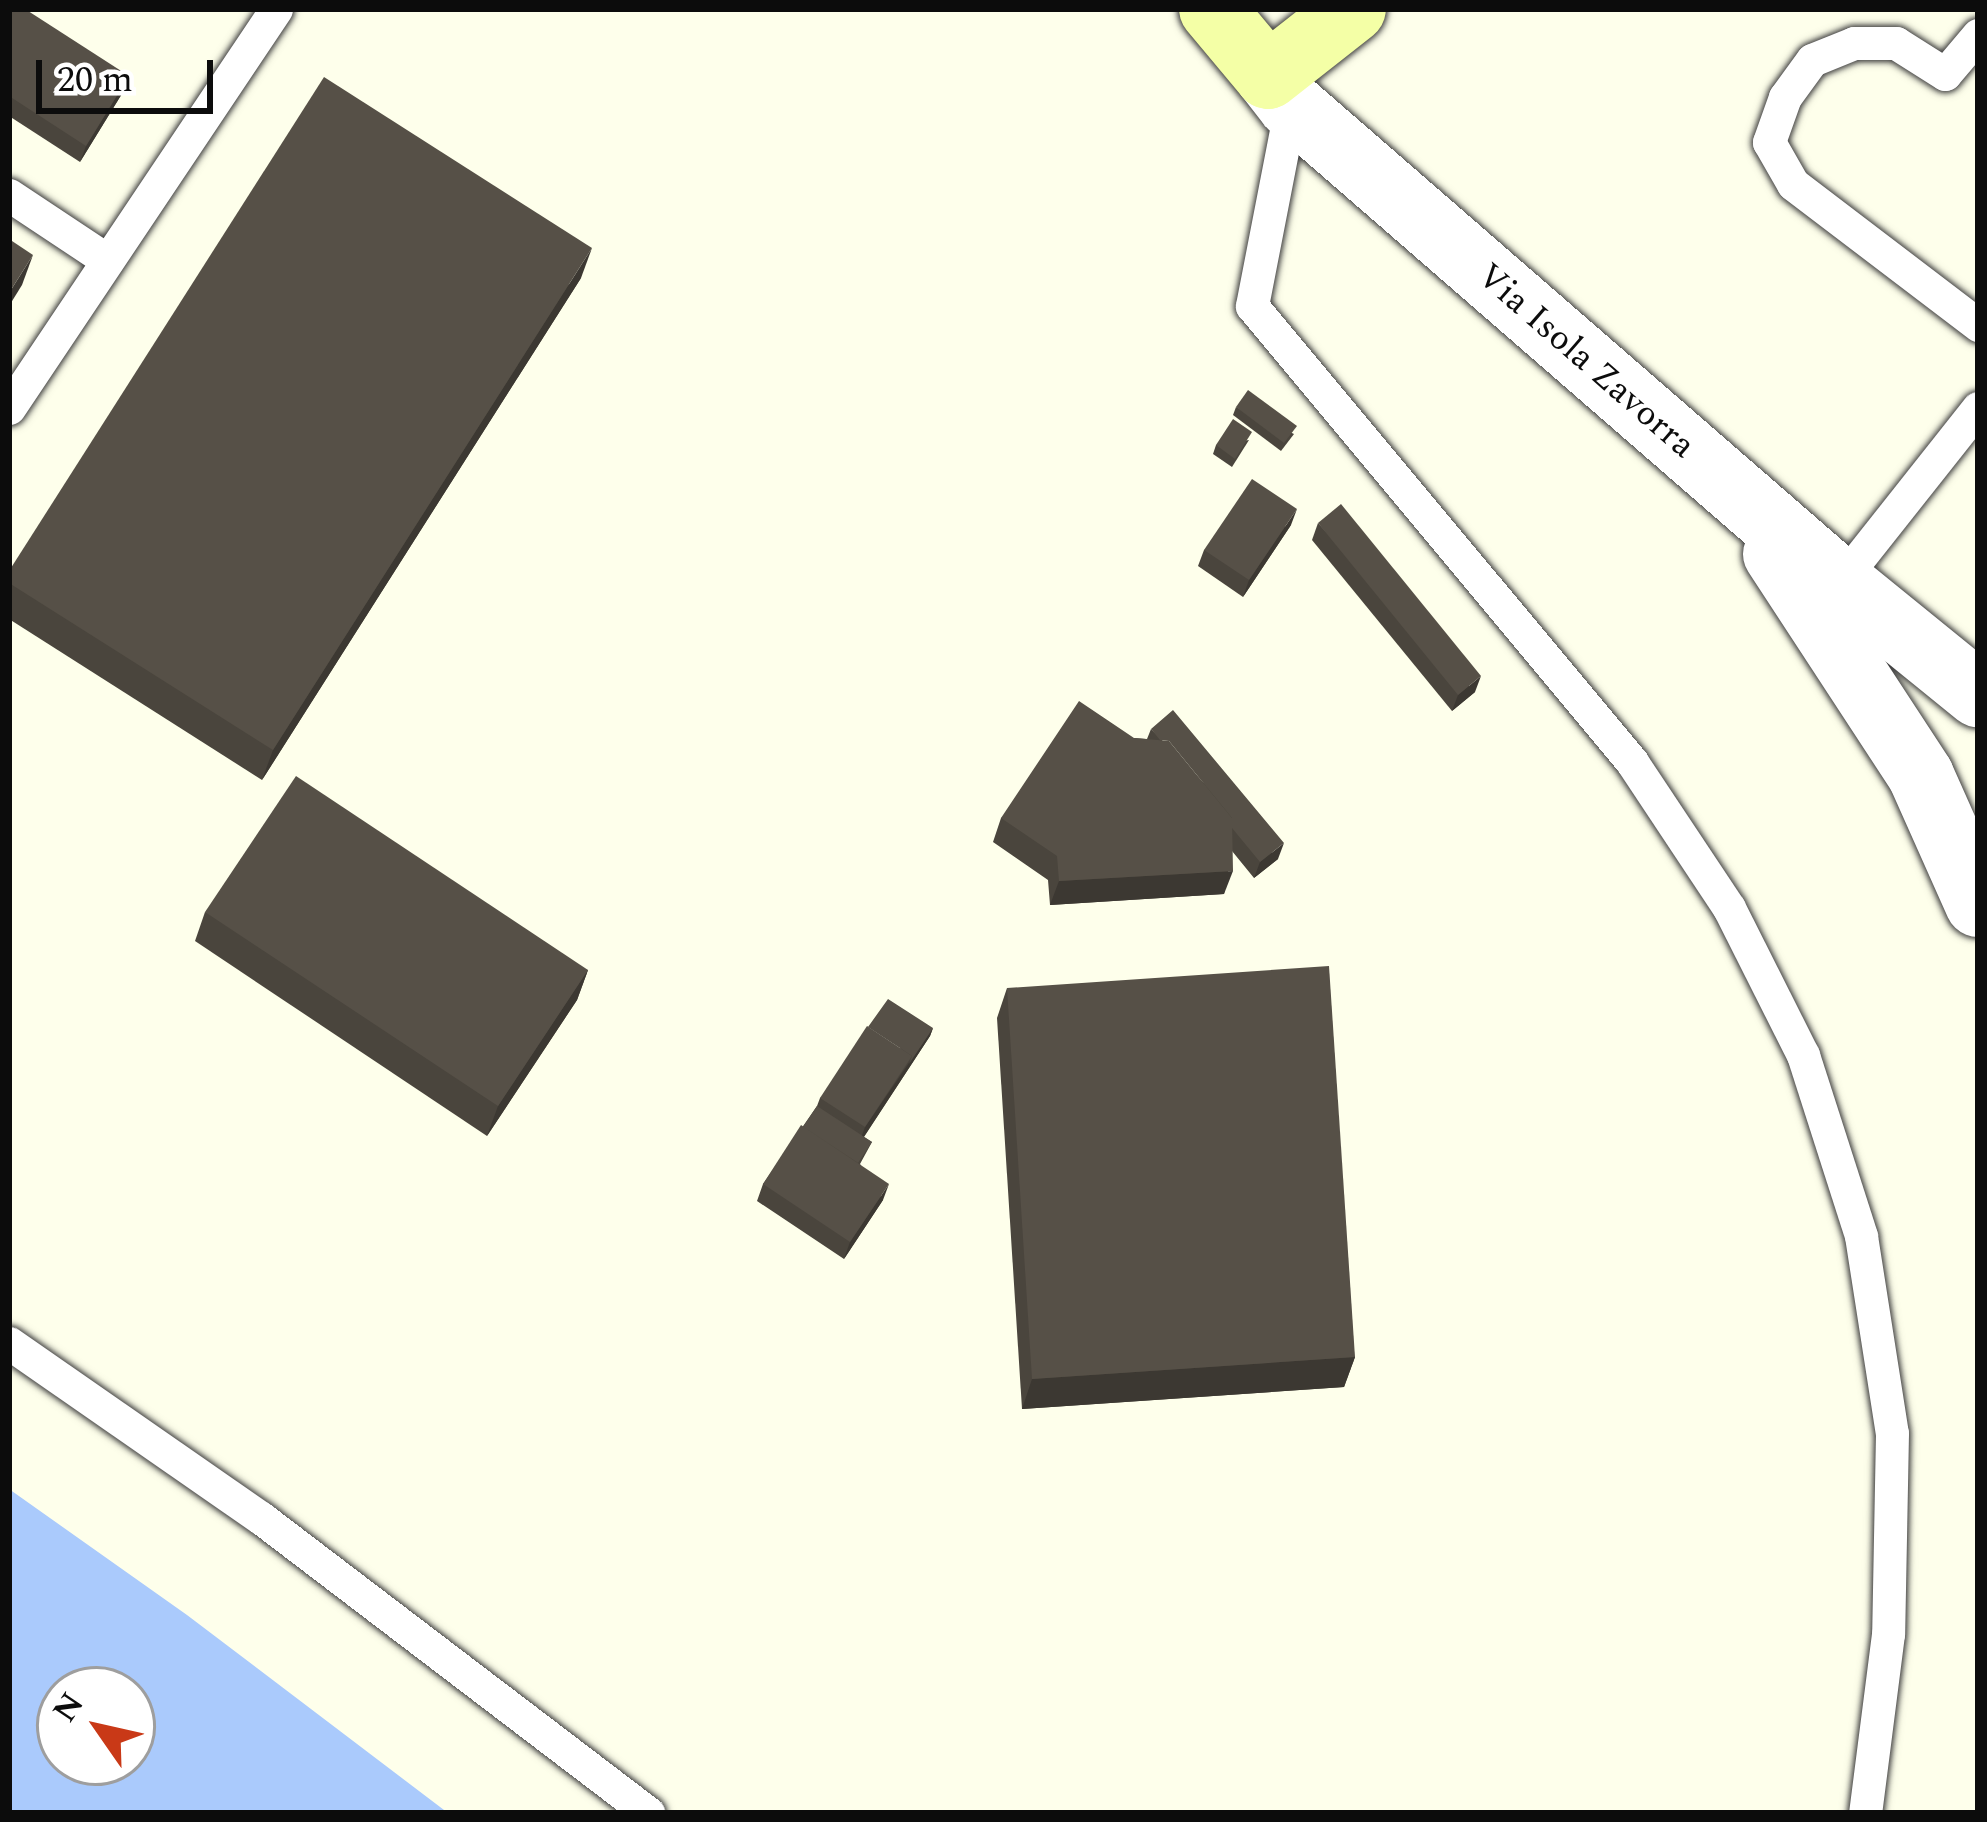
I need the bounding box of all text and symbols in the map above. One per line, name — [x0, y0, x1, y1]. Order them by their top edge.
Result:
scale bar — [42, 36, 219, 110]
text: 20 m — [57, 53, 133, 108]
street label: Via Isola Zavorra — [1468, 255, 1704, 467]
north arrow — [36, 1666, 156, 1786]
text: N — [40, 1682, 97, 1733]

